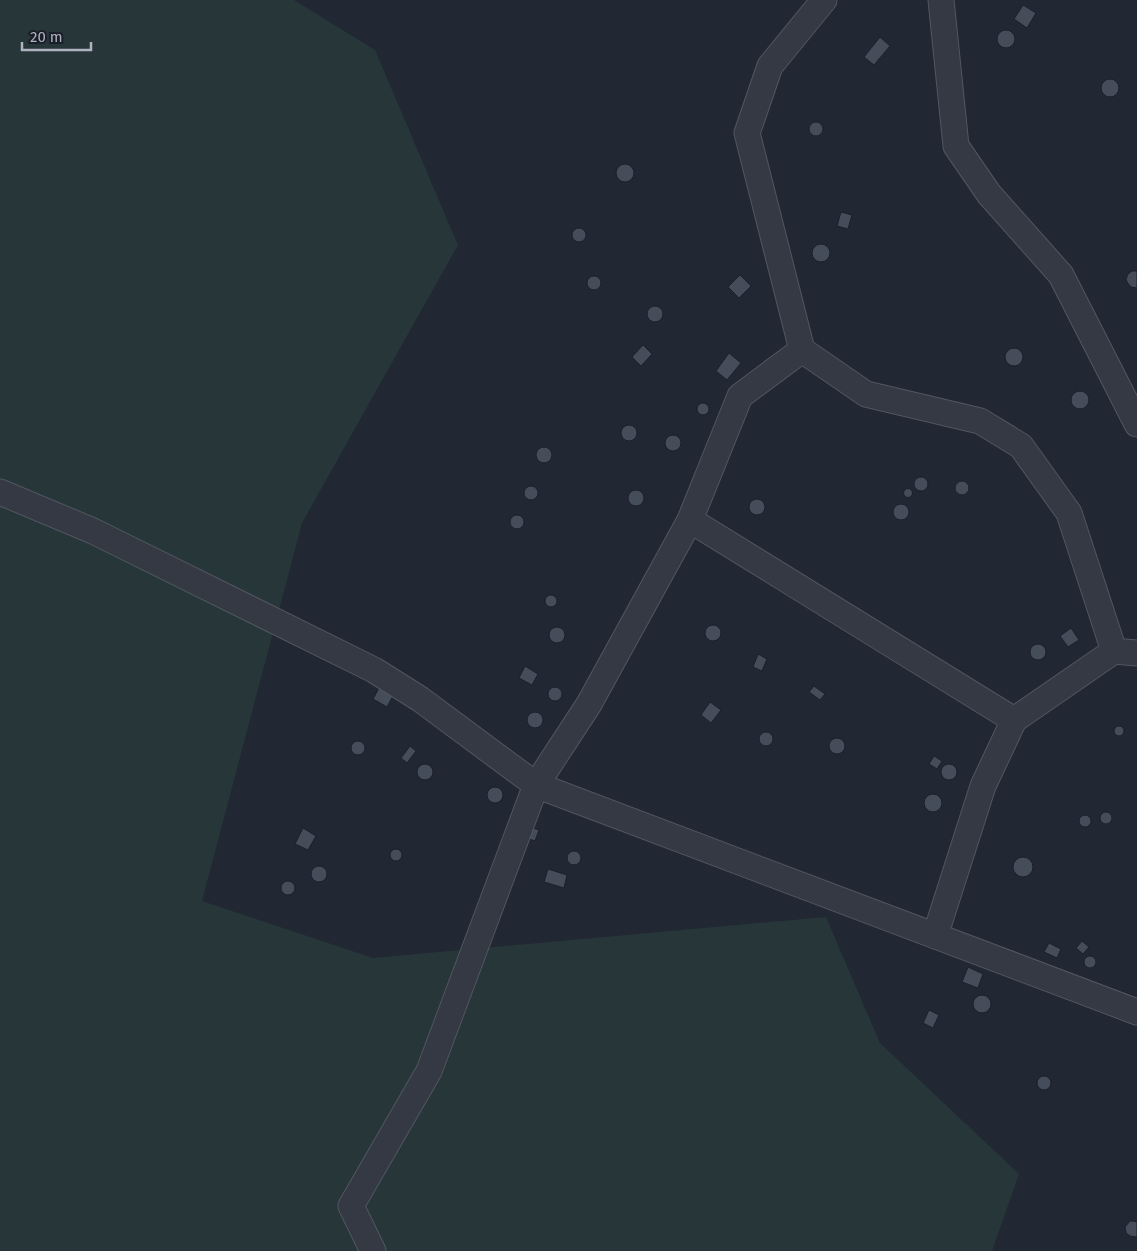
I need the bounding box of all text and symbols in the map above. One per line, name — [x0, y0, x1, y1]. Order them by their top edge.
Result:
scale bar — [22, 20, 91, 52]
text: 20 m — [30, 28, 63, 46]

